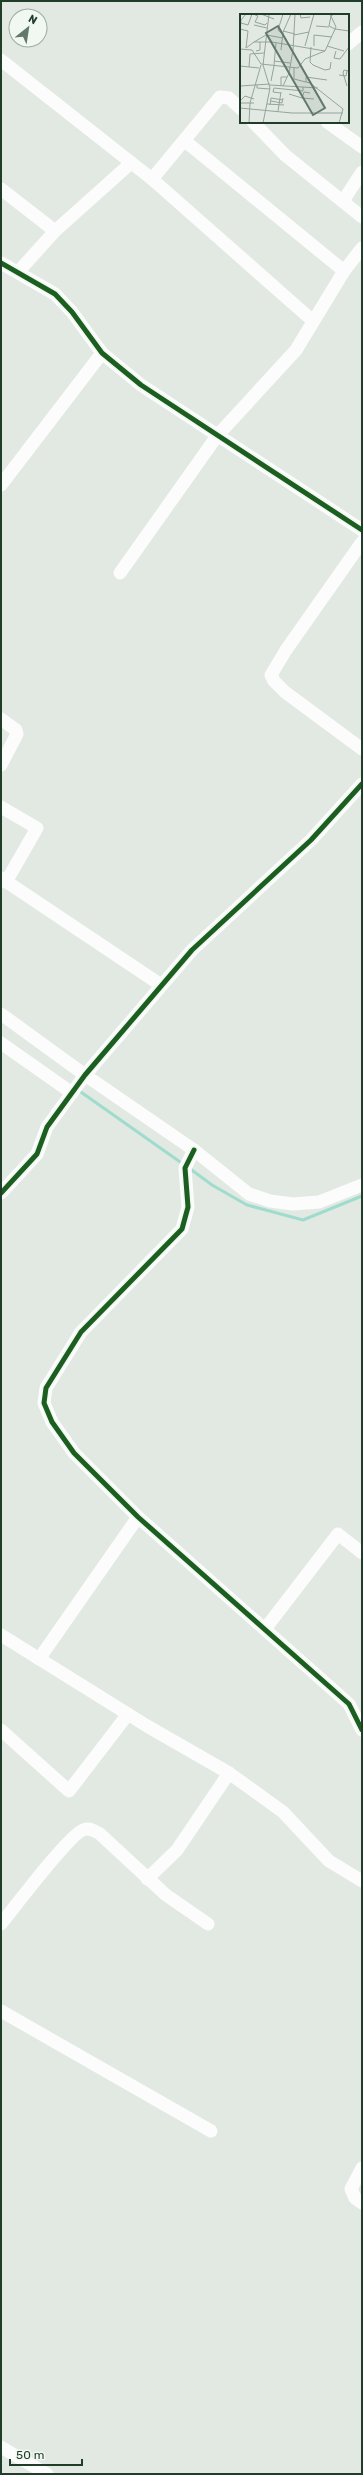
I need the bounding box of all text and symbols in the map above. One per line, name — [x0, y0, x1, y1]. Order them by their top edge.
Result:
north arrow — [8, 8, 48, 48]
text: N — [26, 12, 39, 27]
inset map — [240, 14, 349, 123]
scale bar — [10, 2441, 82, 2467]
text: 50 m — [16, 2448, 44, 2462]

